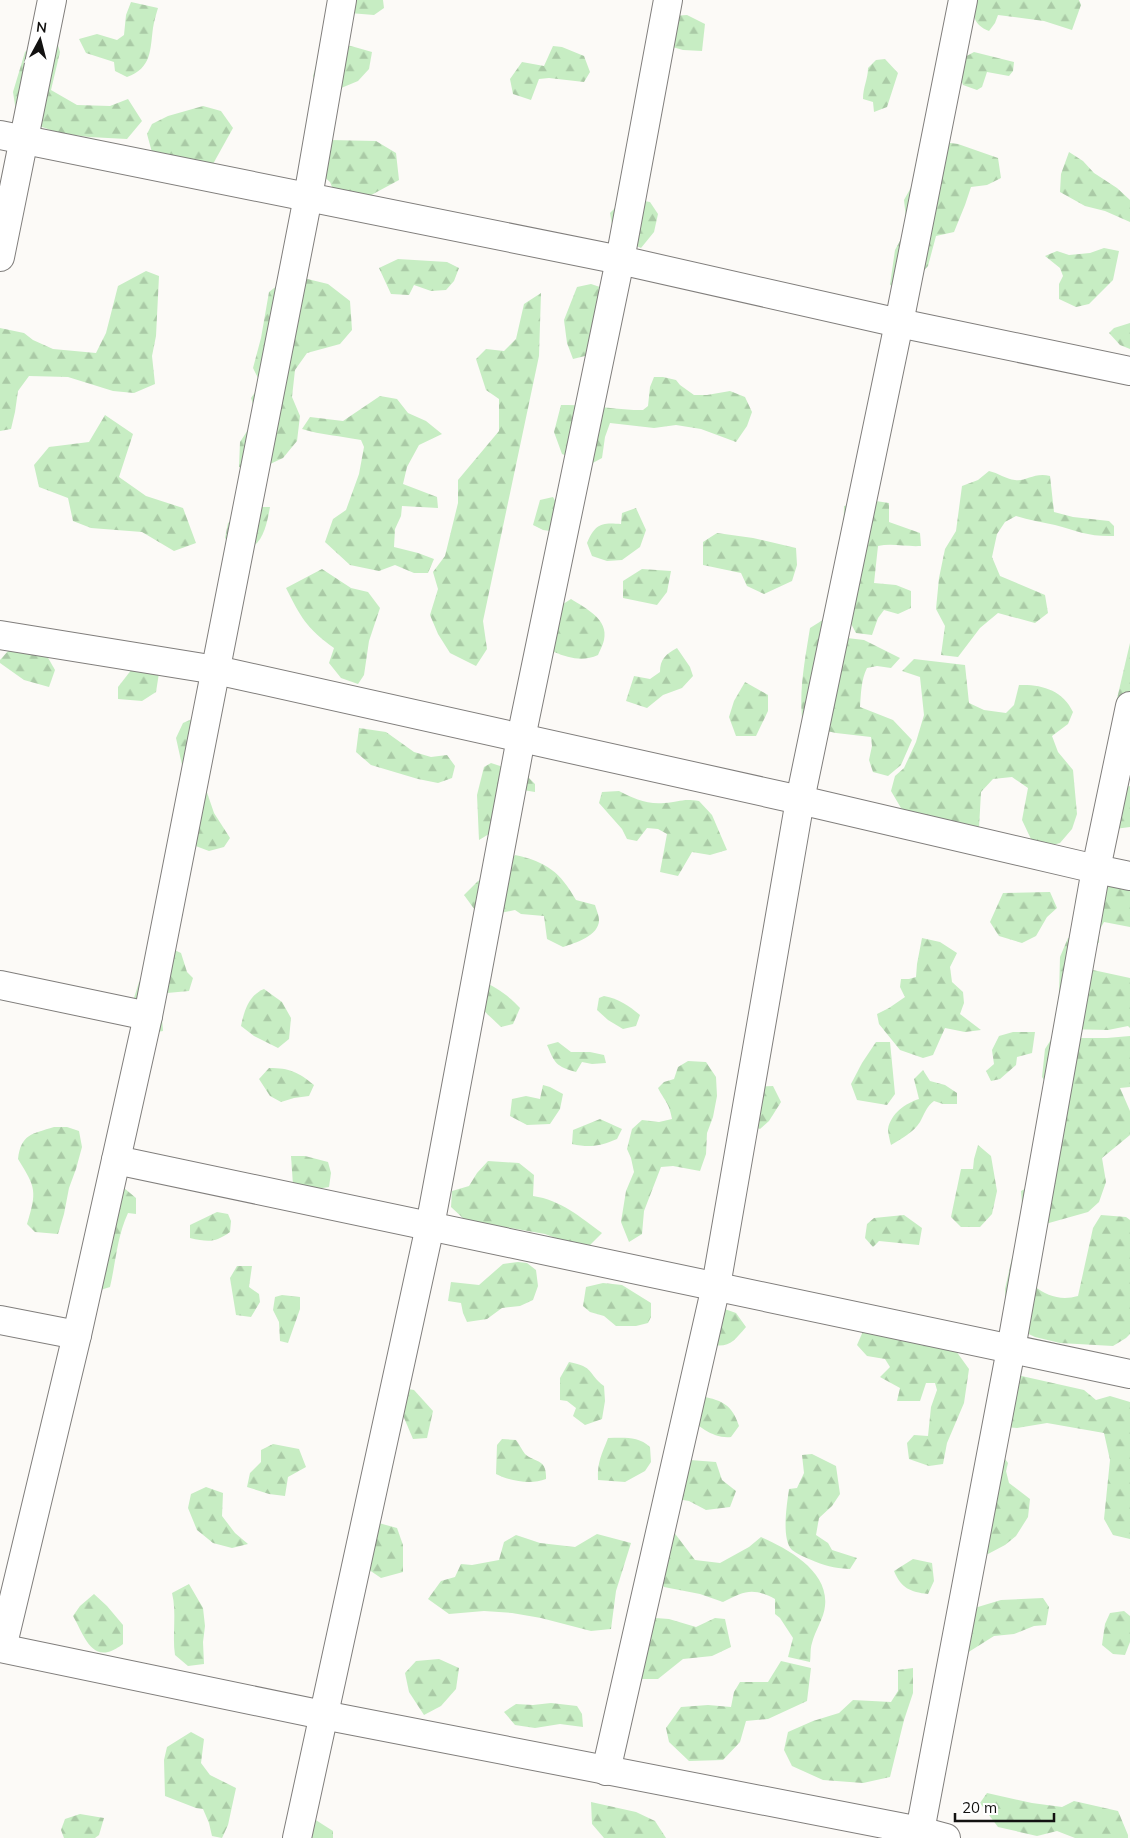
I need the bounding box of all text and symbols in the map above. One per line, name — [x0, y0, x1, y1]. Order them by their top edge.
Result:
north arrow — [15, 15, 65, 65]
text: N — [35, 18, 48, 37]
scale bar — [955, 1790, 1054, 1822]
text: 20 m — [962, 1798, 997, 1817]

